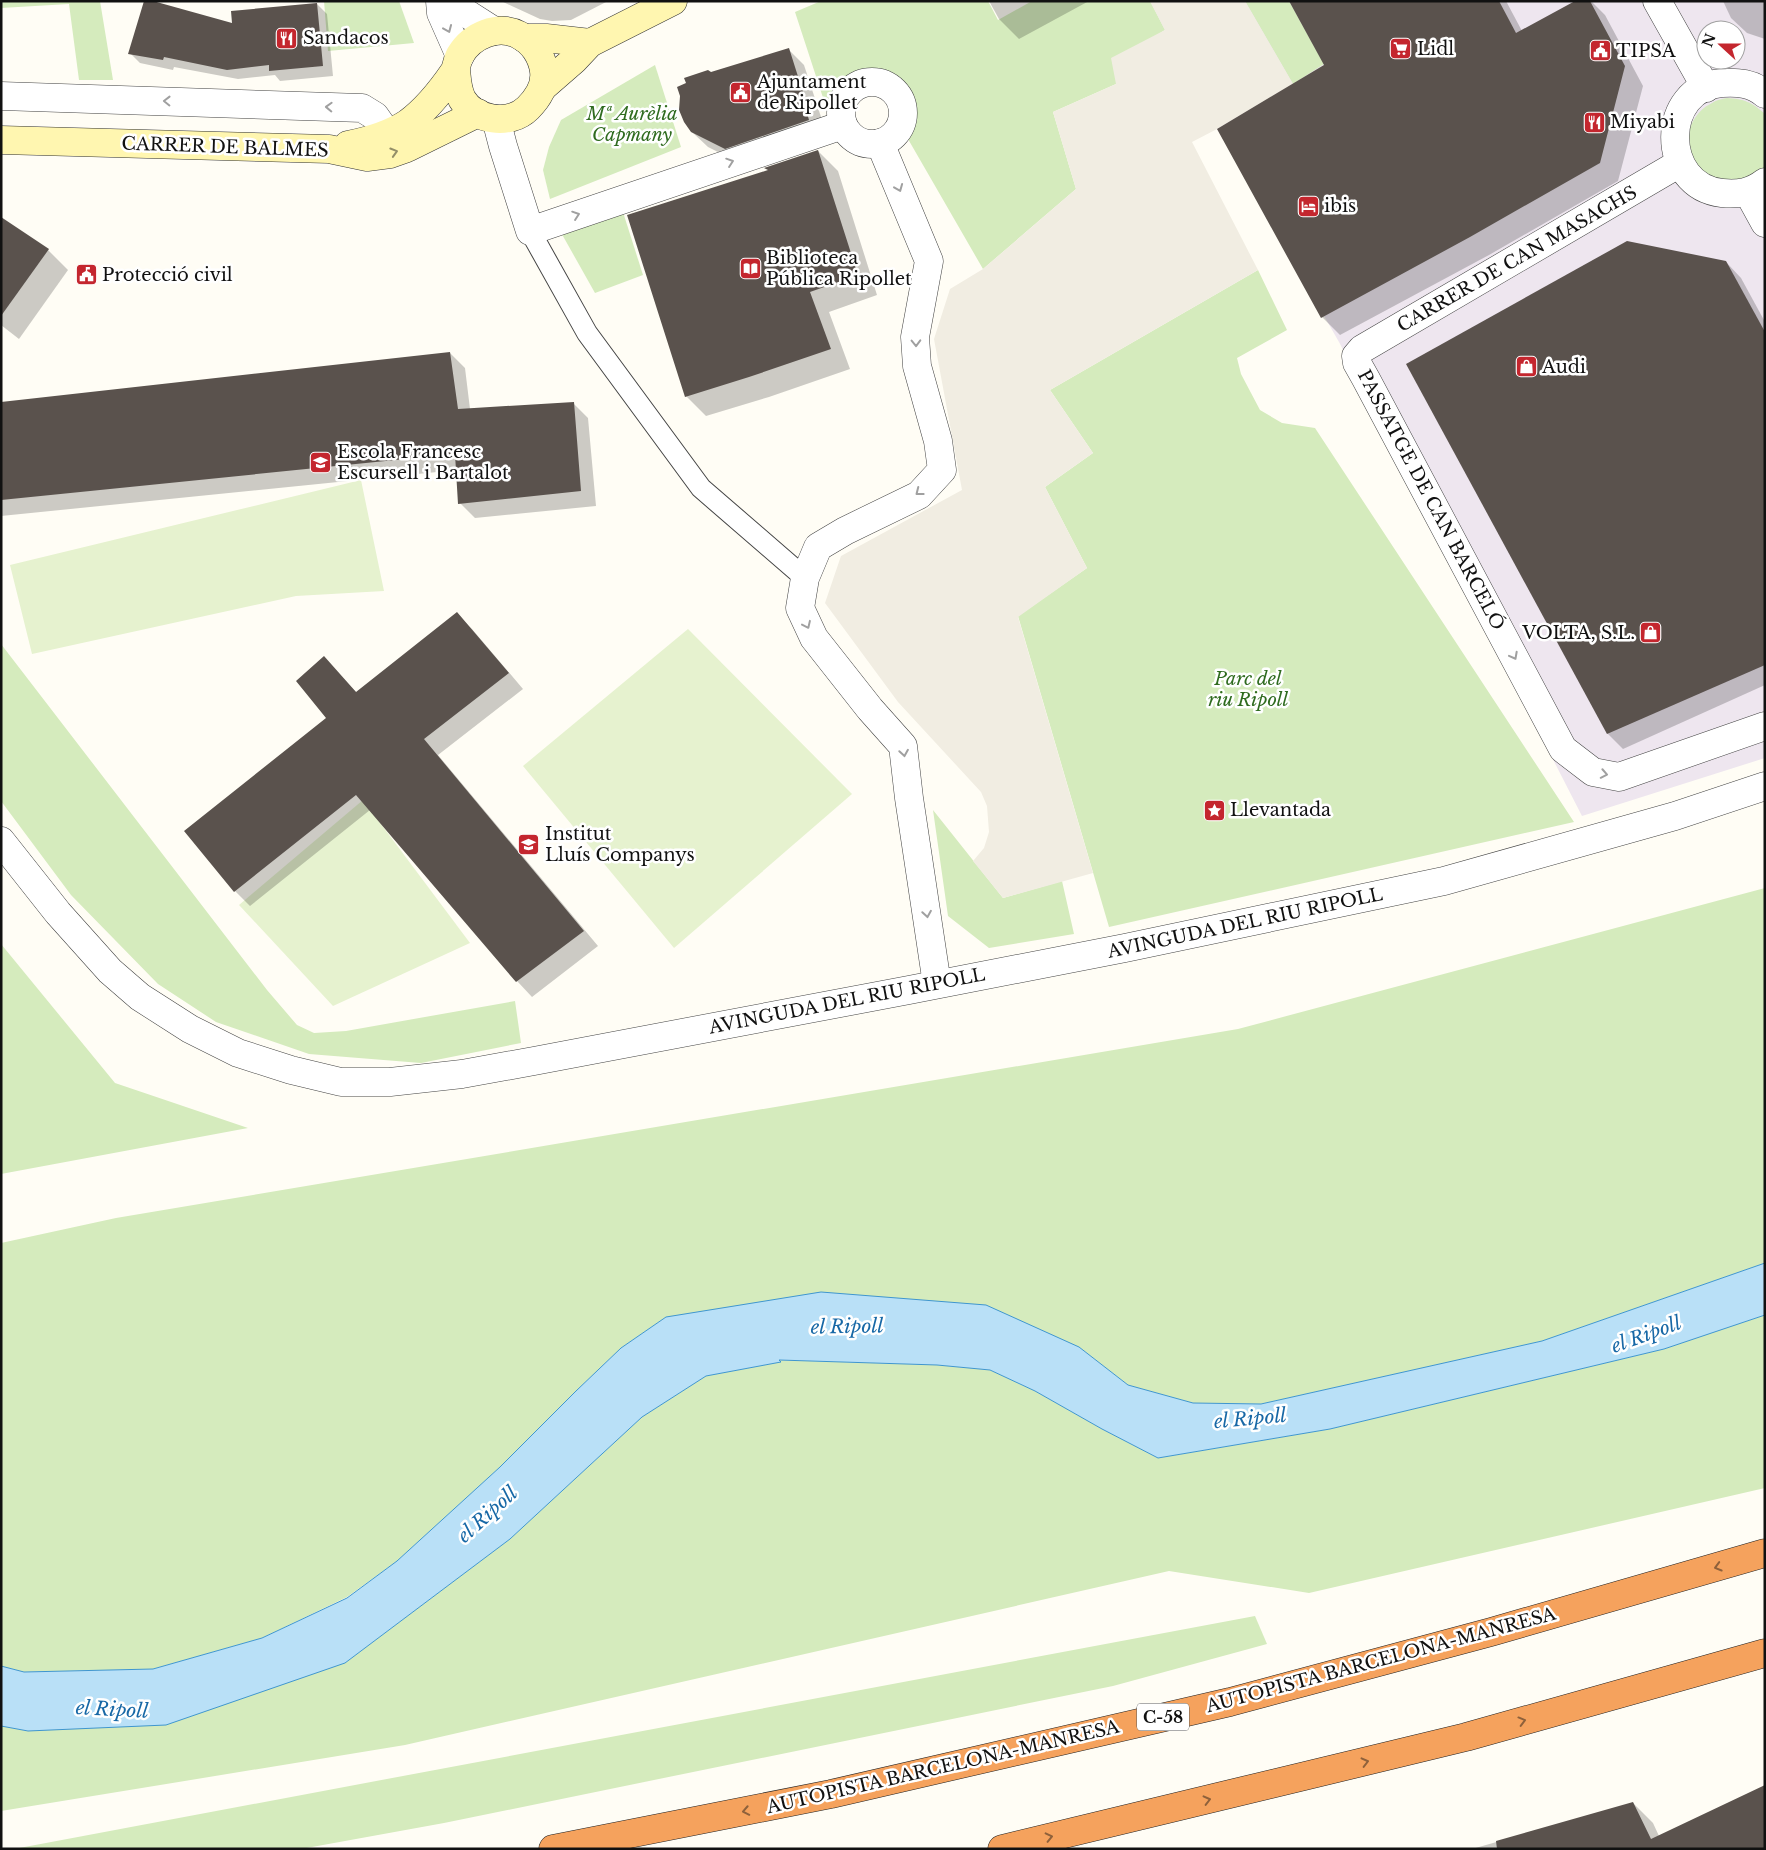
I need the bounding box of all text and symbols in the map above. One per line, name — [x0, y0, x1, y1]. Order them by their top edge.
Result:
north arrow — [1696, 20, 1746, 70]
one-way arrow — [441, 24, 452, 33]
restaurant icon: Sandacos — [275, 26, 299, 50]
place label: Sandacos — [303, 27, 389, 49]
text: N — [1698, 31, 1720, 50]
supermarket icon: Lidl — [1389, 37, 1413, 61]
place label: Lidl — [1417, 38, 1454, 60]
public building icon: TIPSA — [1588, 39, 1612, 63]
place label: TIPSA — [1616, 40, 1677, 62]
place label: Ajuntament de Ripollet — [756, 71, 867, 114]
public building icon: Ajuntament de Ripollet — [729, 80, 753, 104]
one-way arrow — [162, 96, 170, 106]
one-way arrow — [325, 101, 333, 112]
park label: Mª Aurèlia Capmany — [585, 103, 678, 146]
restaurant icon: Miyabi — [1582, 110, 1606, 134]
place label: Miyabi — [1610, 111, 1675, 133]
street label: CARRER DE BALMES — [121, 132, 329, 162]
one-way arrow — [390, 147, 398, 157]
one-way arrow — [725, 158, 734, 168]
street label: CARRER DE CAN MASACHS — [1393, 181, 1641, 337]
one-way arrow — [892, 183, 903, 192]
hotel icon: ibis — [1296, 194, 1320, 218]
place label: ibis — [1324, 195, 1356, 217]
one-way arrow — [571, 211, 580, 221]
place label: Biblioteca Pública Ripollet — [766, 247, 912, 290]
library icon: Biblioteca Pública Ripollet — [738, 256, 762, 280]
public building icon: Protecció civil — [74, 263, 98, 287]
place label: Protecció civil — [102, 264, 233, 286]
one-way arrow — [911, 340, 921, 347]
shop icon: Audi — [1514, 355, 1538, 379]
place label: Audi — [1541, 356, 1586, 378]
street label: PASSATGE DE CAN BARCELÓ — [1353, 366, 1510, 634]
place label: Escola Francesc Escursell i Bartalot — [337, 441, 509, 484]
school or university icon: Escola Francesc Escursell i Bartalot — [309, 450, 333, 474]
one-way arrow — [916, 487, 925, 496]
one-way arrow — [801, 619, 811, 628]
shop icon: VOLTA, S.L. — [1639, 621, 1663, 645]
place label: VOLTA, S.L. — [1521, 622, 1635, 644]
one-way arrow — [1507, 651, 1517, 660]
park label: Parc del riu Ripoll — [1208, 668, 1288, 711]
one-way arrow — [898, 749, 908, 758]
one-way arrow — [1600, 768, 1609, 778]
place icon: Llevantada — [1202, 798, 1226, 822]
place label: Llevantada — [1230, 799, 1331, 821]
place label: Institut Lluís Companys — [545, 823, 695, 866]
school or university icon: Institut Lluís Companys — [517, 832, 541, 856]
street label: AVINGUDA DEL RIU RIPOLL — [1104, 883, 1385, 963]
one-way arrow — [921, 910, 931, 919]
street label: AVINGUDA DEL RIU RIPOLL — [706, 963, 987, 1039]
water label: el Ripoll — [1608, 1311, 1684, 1358]
water label: el Ripoll — [811, 1314, 884, 1339]
water label: el Ripoll — [1213, 1404, 1287, 1433]
water label: el Ripoll — [453, 1482, 522, 1547]
one-way arrow — [1714, 1561, 1722, 1572]
street label: AUTOPISTA BARCELONA-MANRESA — [1203, 1602, 1559, 1718]
water label: el Ripoll — [75, 1696, 149, 1723]
road number: C-58 — [1137, 1704, 1189, 1730]
street label: AUTOPISTA BARCELONA-MANRESA — [764, 1715, 1123, 1819]
one-way arrow — [1518, 1717, 1526, 1727]
one-way arrow — [1360, 1757, 1368, 1767]
one-way arrow — [1202, 1795, 1211, 1806]
one-way arrow — [742, 1805, 750, 1815]
one-way arrow — [1044, 1832, 1053, 1843]

